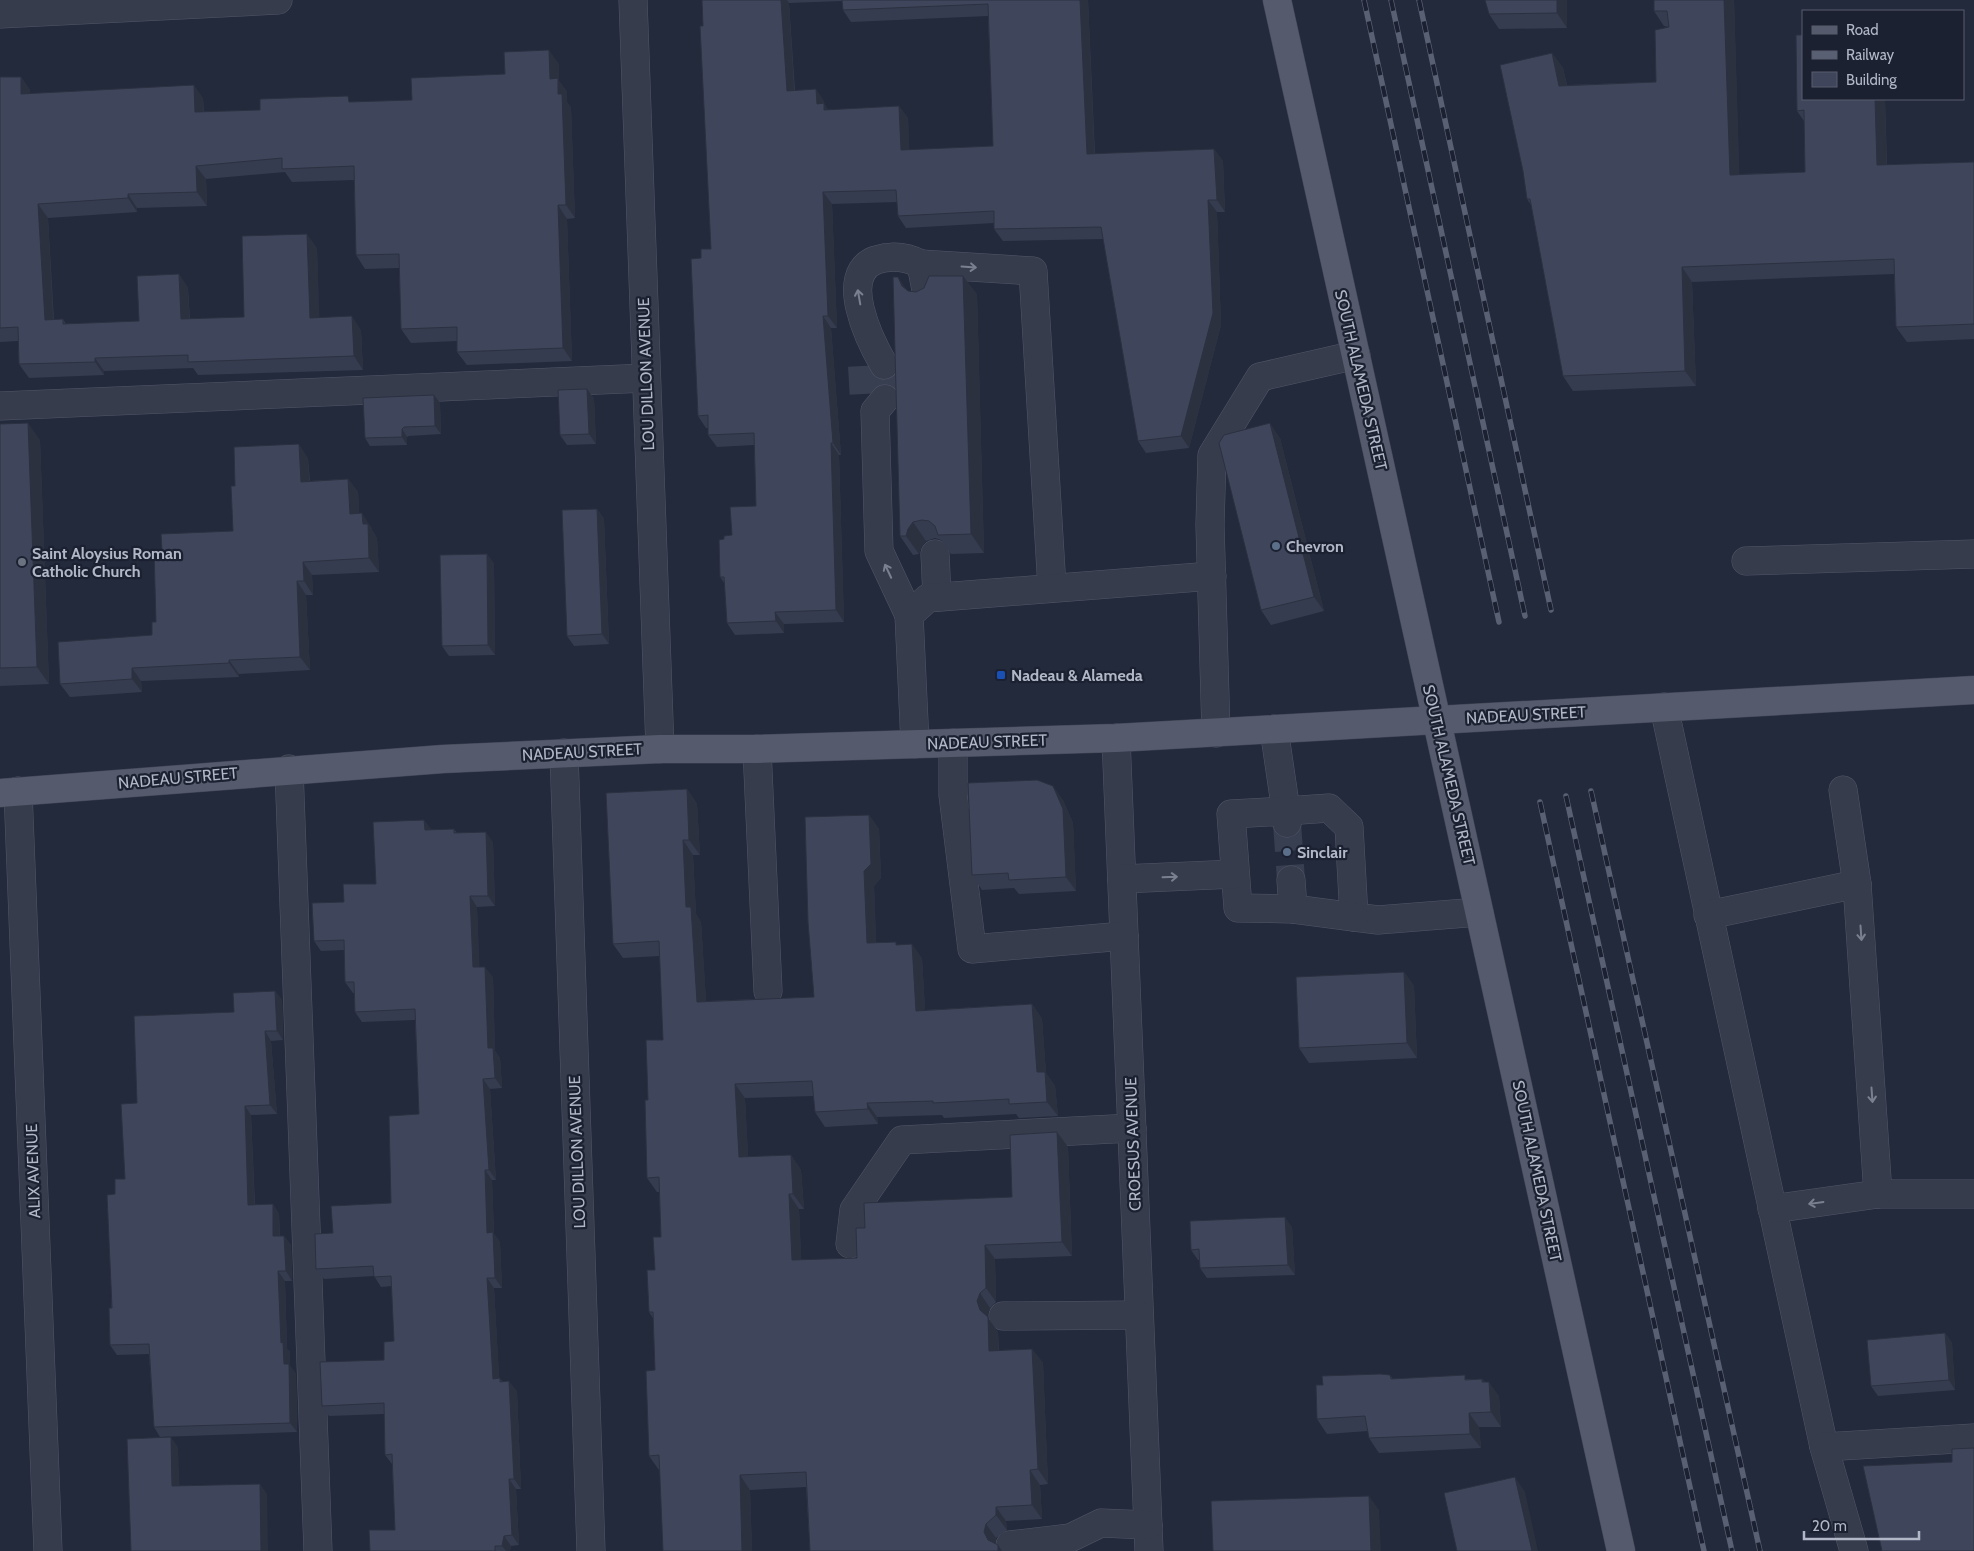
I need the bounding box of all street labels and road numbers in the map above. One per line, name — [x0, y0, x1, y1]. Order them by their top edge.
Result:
street label: SOUTH ALAMEDA STREET — [1331, 288, 1391, 473]
street label: LOU DILLON AVENUE — [634, 297, 658, 451]
street label: SOUTH ALAMEDA STREET — [1419, 683, 1479, 868]
street label: NADEAU STREET — [1465, 702, 1587, 728]
street label: NADEAU STREET — [927, 730, 1048, 754]
street label: NADEAU STREET — [521, 739, 643, 765]
street label: NADEAU STREET — [117, 763, 239, 793]
street label: LOU DILLON AVENUE — [565, 1075, 589, 1229]
street label: CROESUS AVENUE — [1121, 1077, 1145, 1211]
street label: SOUTH ALAMEDA STREET — [1508, 1079, 1566, 1264]
street label: ALIX AVENUE — [22, 1123, 44, 1219]

